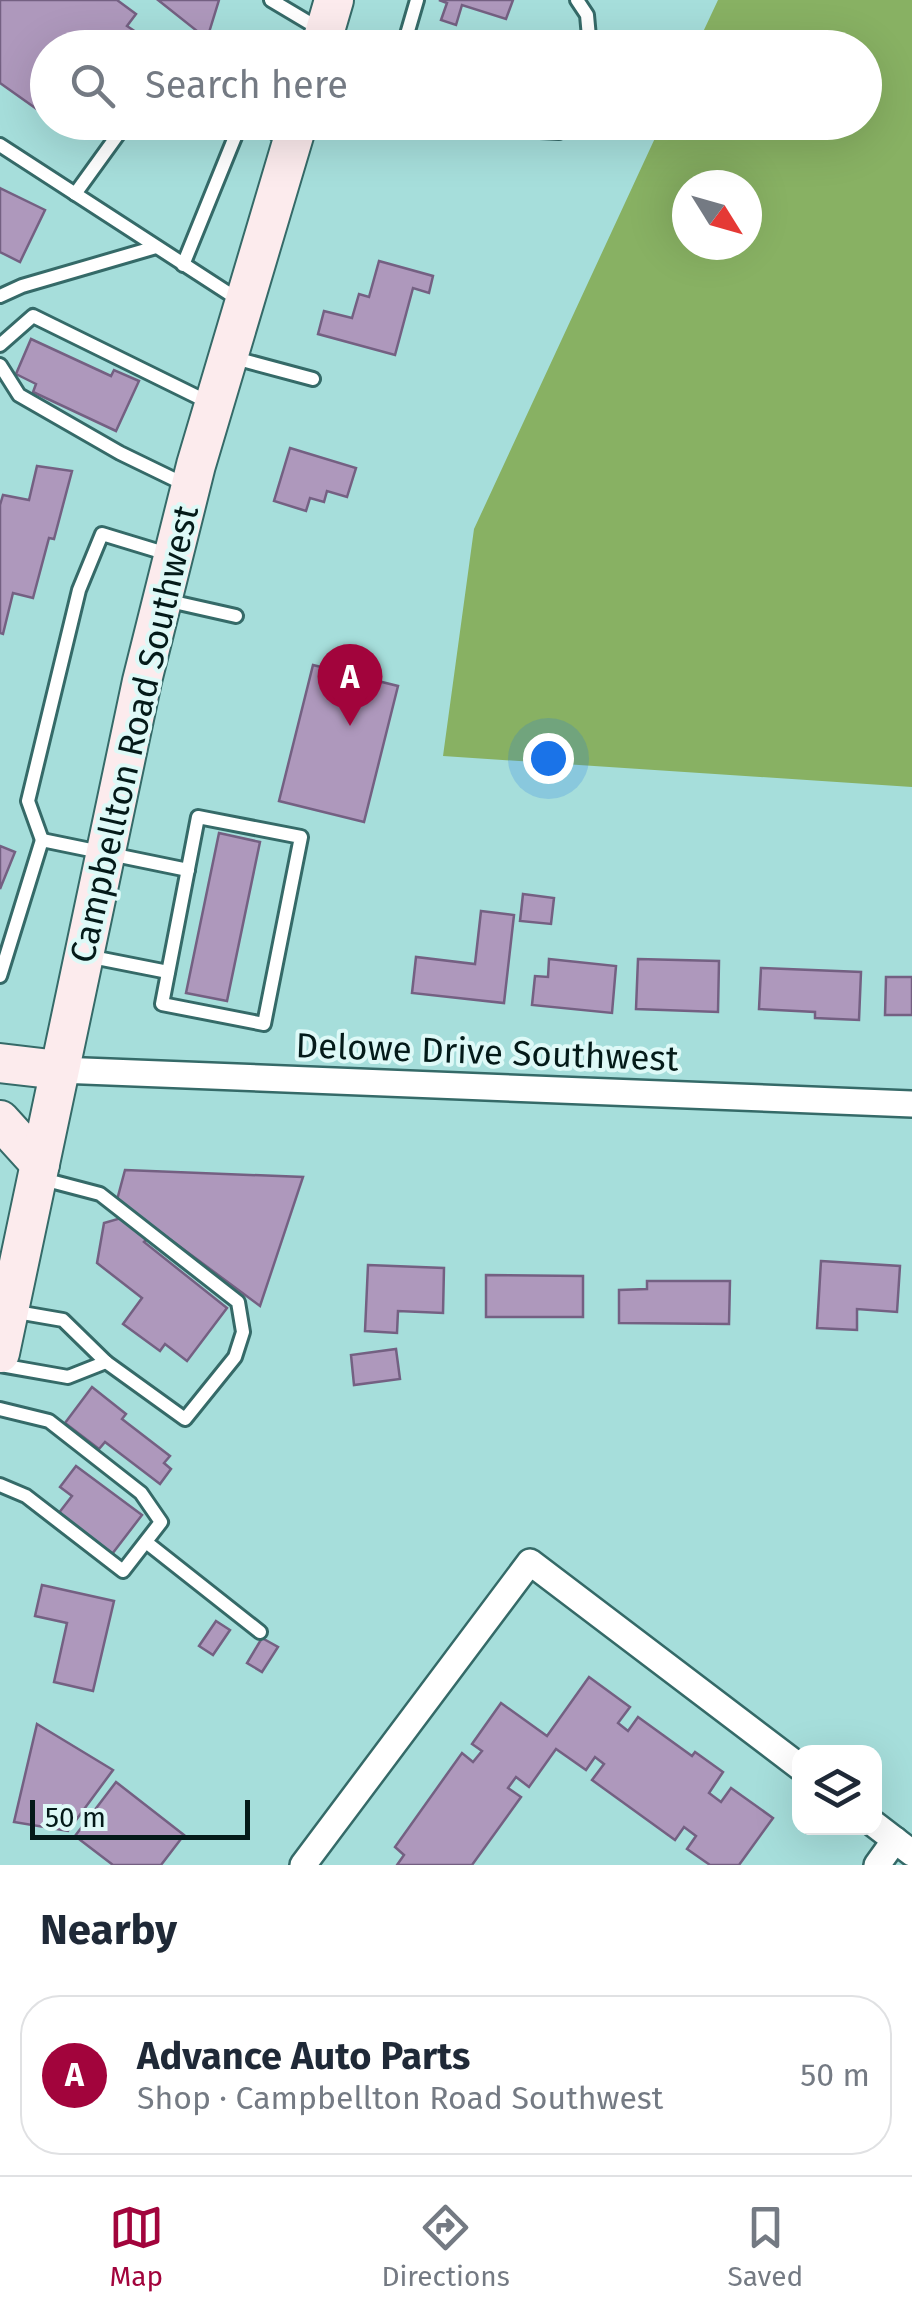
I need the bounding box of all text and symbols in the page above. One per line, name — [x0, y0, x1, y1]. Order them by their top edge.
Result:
search box — [30, 30, 882, 140]
icon: search — [65, 58, 120, 113]
text: Search here — [145, 62, 348, 108]
north arrow — [672, 170, 762, 260]
street label: Campbellton Road Southwest — [61, 501, 207, 967]
pin: A — [318, 644, 382, 726]
your location — [523, 733, 574, 784]
street label: Delowe Drive Southwest — [295, 1024, 680, 1080]
map controls — [792, 1745, 882, 1835]
button: layers — [792, 1745, 882, 1835]
scale bar — [30, 1795, 250, 1840]
text: 50 m — [45, 1801, 106, 1834]
text: Nearby — [40, 1905, 177, 1955]
text: Advance Auto Parts — [137, 2033, 470, 2079]
text: A — [65, 2056, 84, 2094]
text: 50 m — [800, 2056, 870, 2094]
text: Shop · Campbellton Road Southwest — [137, 2079, 663, 2117]
tab: Map — [109, 2200, 164, 2293]
tab: Directions — [381, 2200, 510, 2293]
tab: Saved — [727, 2200, 803, 2293]

